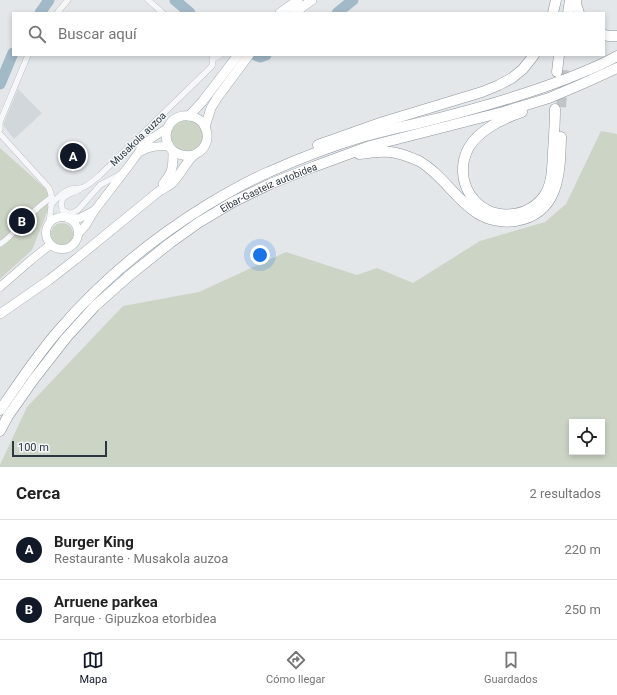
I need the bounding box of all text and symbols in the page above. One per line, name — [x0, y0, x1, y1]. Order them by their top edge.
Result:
search box — [12, 12, 605, 56]
icon: search — [26, 23, 48, 45]
text: Buscar aquí — [58, 25, 137, 43]
street label: Musakola auzoa — [108, 110, 168, 168]
pin: A — [60, 141, 86, 171]
street label: Eibar-Gasteiz autobidea — [218, 161, 318, 214]
pin: B — [9, 206, 35, 236]
your location — [250, 245, 270, 265]
map controls — [569, 419, 605, 455]
button: locate — [569, 419, 605, 455]
scale bar — [12, 439, 107, 458]
text: 100 m — [18, 441, 49, 454]
text: Cerca — [16, 483, 60, 503]
text: 2 resultados — [529, 486, 601, 501]
text: Burger King — [54, 533, 134, 551]
text: A — [25, 542, 33, 557]
text: 220 m — [564, 542, 601, 557]
text: Restaurante · Musakola auzoa — [54, 551, 228, 566]
text: Arruene parkea — [54, 593, 158, 611]
text: B — [25, 602, 33, 617]
text: 250 m — [564, 602, 601, 617]
text: Parque · Gipuzkoa etorbidea — [54, 611, 217, 626]
tab: Mapa — [79, 649, 107, 686]
tab: Cómo llegar — [266, 649, 325, 686]
tab: Guardados — [484, 649, 538, 686]

